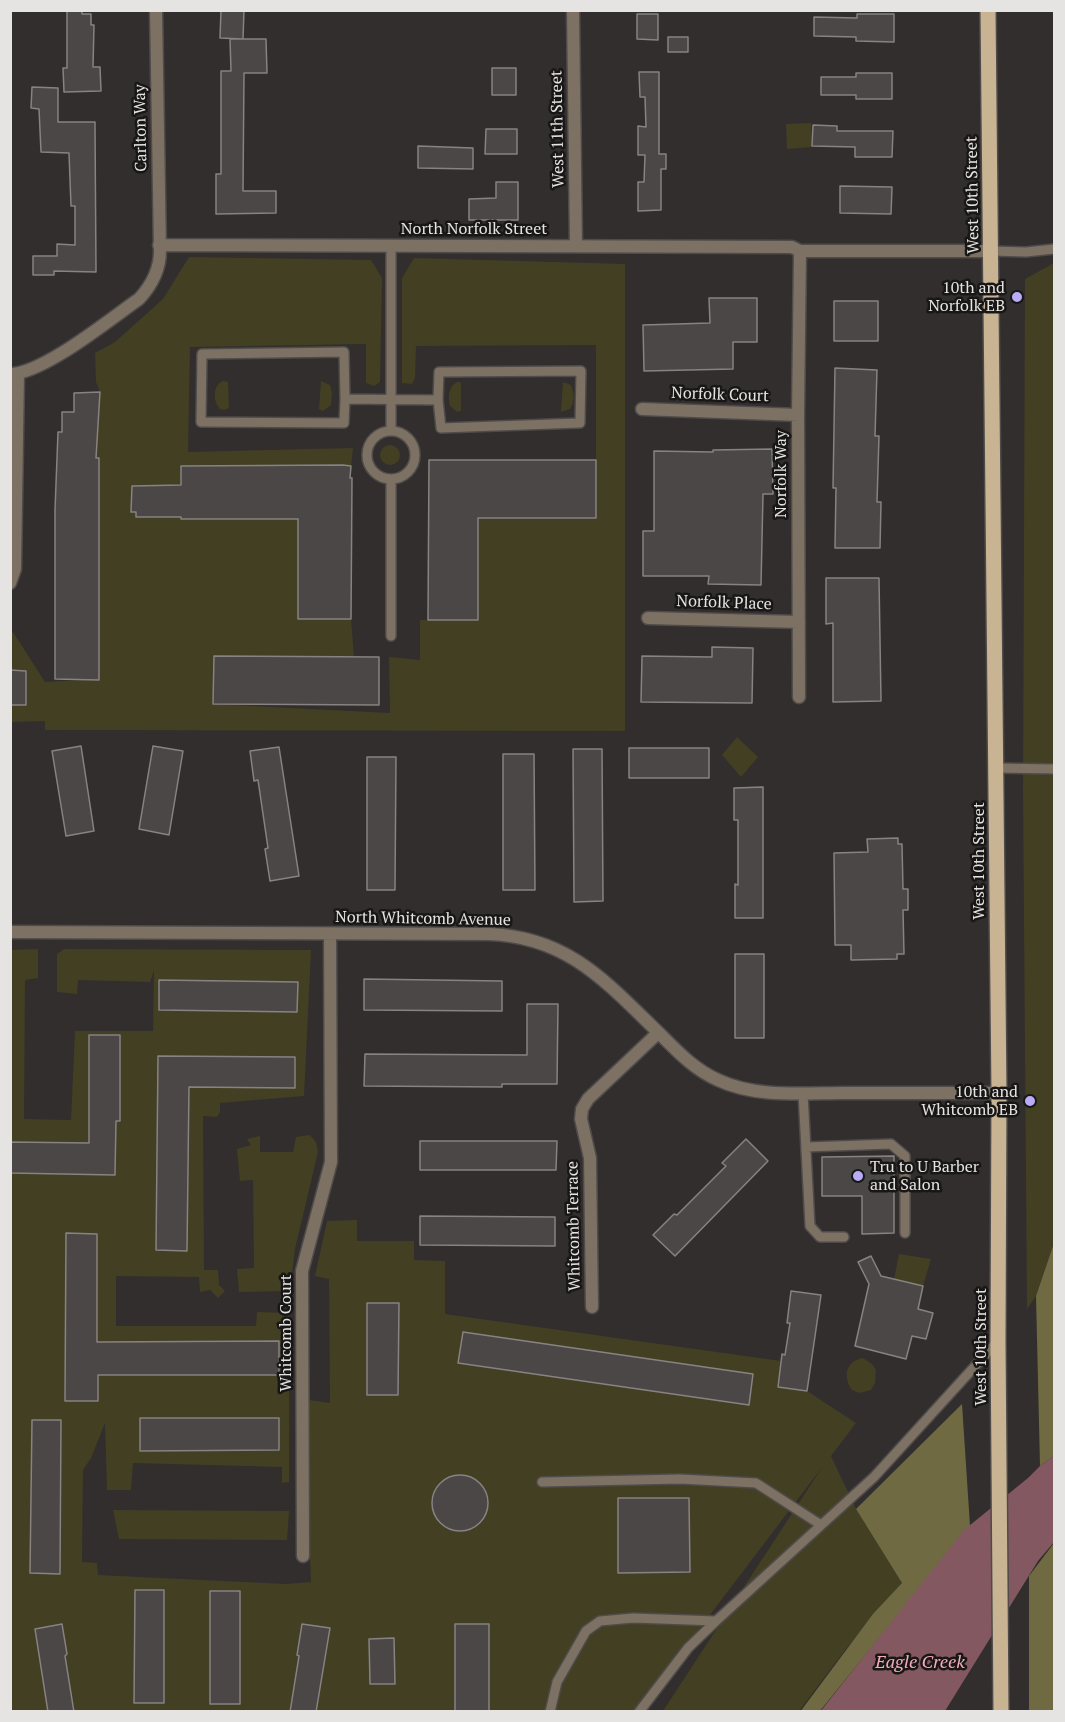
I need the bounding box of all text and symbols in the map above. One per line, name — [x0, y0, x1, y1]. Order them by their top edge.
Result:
street label: West 11th Street — [547, 70, 569, 188]
street label: Carlton Way — [131, 84, 151, 172]
street label: West 10th Street — [962, 136, 984, 254]
street label: North Norfolk Street — [401, 219, 547, 239]
place label: 10th and Norfolk EB — [928, 278, 1005, 316]
marker: 10th and Norfolk EB — [1010, 290, 1024, 304]
street label: Norfolk Court — [671, 384, 769, 406]
street label: Norfolk Way — [771, 430, 791, 518]
street label: Norfolk Place — [676, 592, 772, 614]
street label: West 10th Street — [969, 802, 989, 920]
street label: North Whitcomb Avenue — [335, 908, 511, 930]
place label: 10th and Whitcomb EB — [921, 1082, 1018, 1120]
marker: 10th and Whitcomb EB — [1023, 1094, 1037, 1108]
place label: Tru to U Barber and Salon — [870, 1157, 979, 1195]
street label: Whitcomb Terrace — [563, 1161, 585, 1291]
marker: Tru to U Barber and Salon — [851, 1169, 865, 1183]
street label: Whitcomb Court — [276, 1274, 296, 1392]
street label: West 10th Street — [971, 1288, 991, 1406]
water label: Eagle Creek — [875, 1652, 965, 1674]

